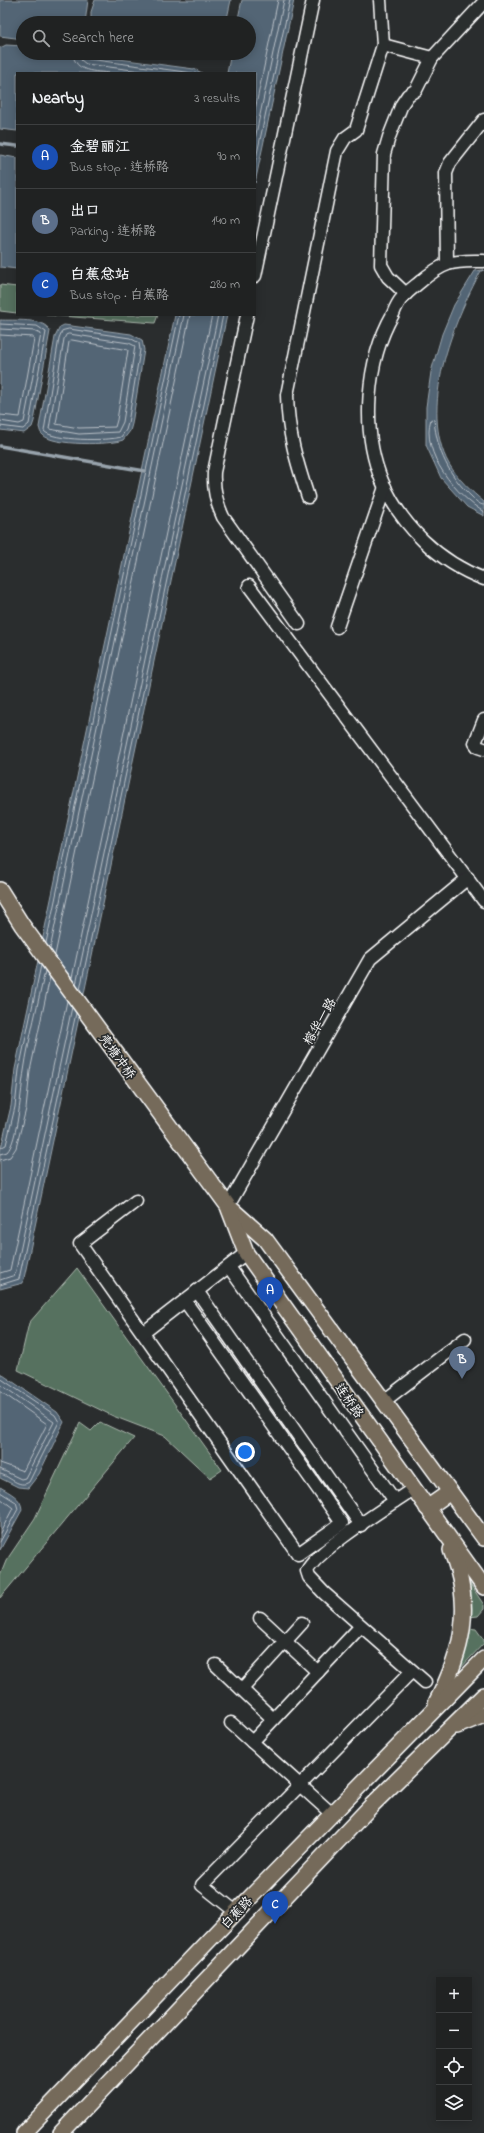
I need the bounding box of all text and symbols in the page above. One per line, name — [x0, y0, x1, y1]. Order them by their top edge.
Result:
search box — [16, 16, 256, 60]
icon: search — [30, 27, 52, 49]
text: Search here — [62, 27, 134, 49]
text: Nearby — [32, 86, 84, 111]
text: 3 results — [194, 89, 240, 108]
text: 金碧丽江 — [70, 136, 130, 158]
text: A — [41, 147, 49, 166]
text: 90 m — [217, 147, 240, 166]
text: Bus stop · 连桥路 — [70, 158, 169, 177]
text: 出口 — [70, 200, 100, 222]
text: B — [41, 211, 49, 230]
text: 140 m — [212, 211, 240, 230]
text: Parking · 连桥路 — [70, 222, 156, 241]
text: 白蕉总站 — [70, 264, 130, 286]
text: C — [41, 275, 49, 294]
text: 280 m — [210, 275, 240, 294]
text: Bus stop · 白蕉路 — [70, 286, 169, 305]
street label: 榕华一路 — [299, 994, 342, 1049]
street label: 壳塘冲桥 — [94, 1030, 140, 1084]
pin: A — [257, 1277, 283, 1310]
pin: B — [449, 1346, 475, 1379]
street label: 连桥路 — [330, 1379, 368, 1422]
your location — [235, 1442, 255, 1462]
pin: C — [262, 1891, 288, 1924]
street label: 白蕉路 — [217, 1892, 257, 1934]
map controls — [436, 1977, 472, 2121]
button: + — [436, 1977, 472, 2013]
button: − — [436, 2013, 472, 2049]
button: locate — [436, 2049, 472, 2085]
button: layers — [436, 2085, 472, 2121]

